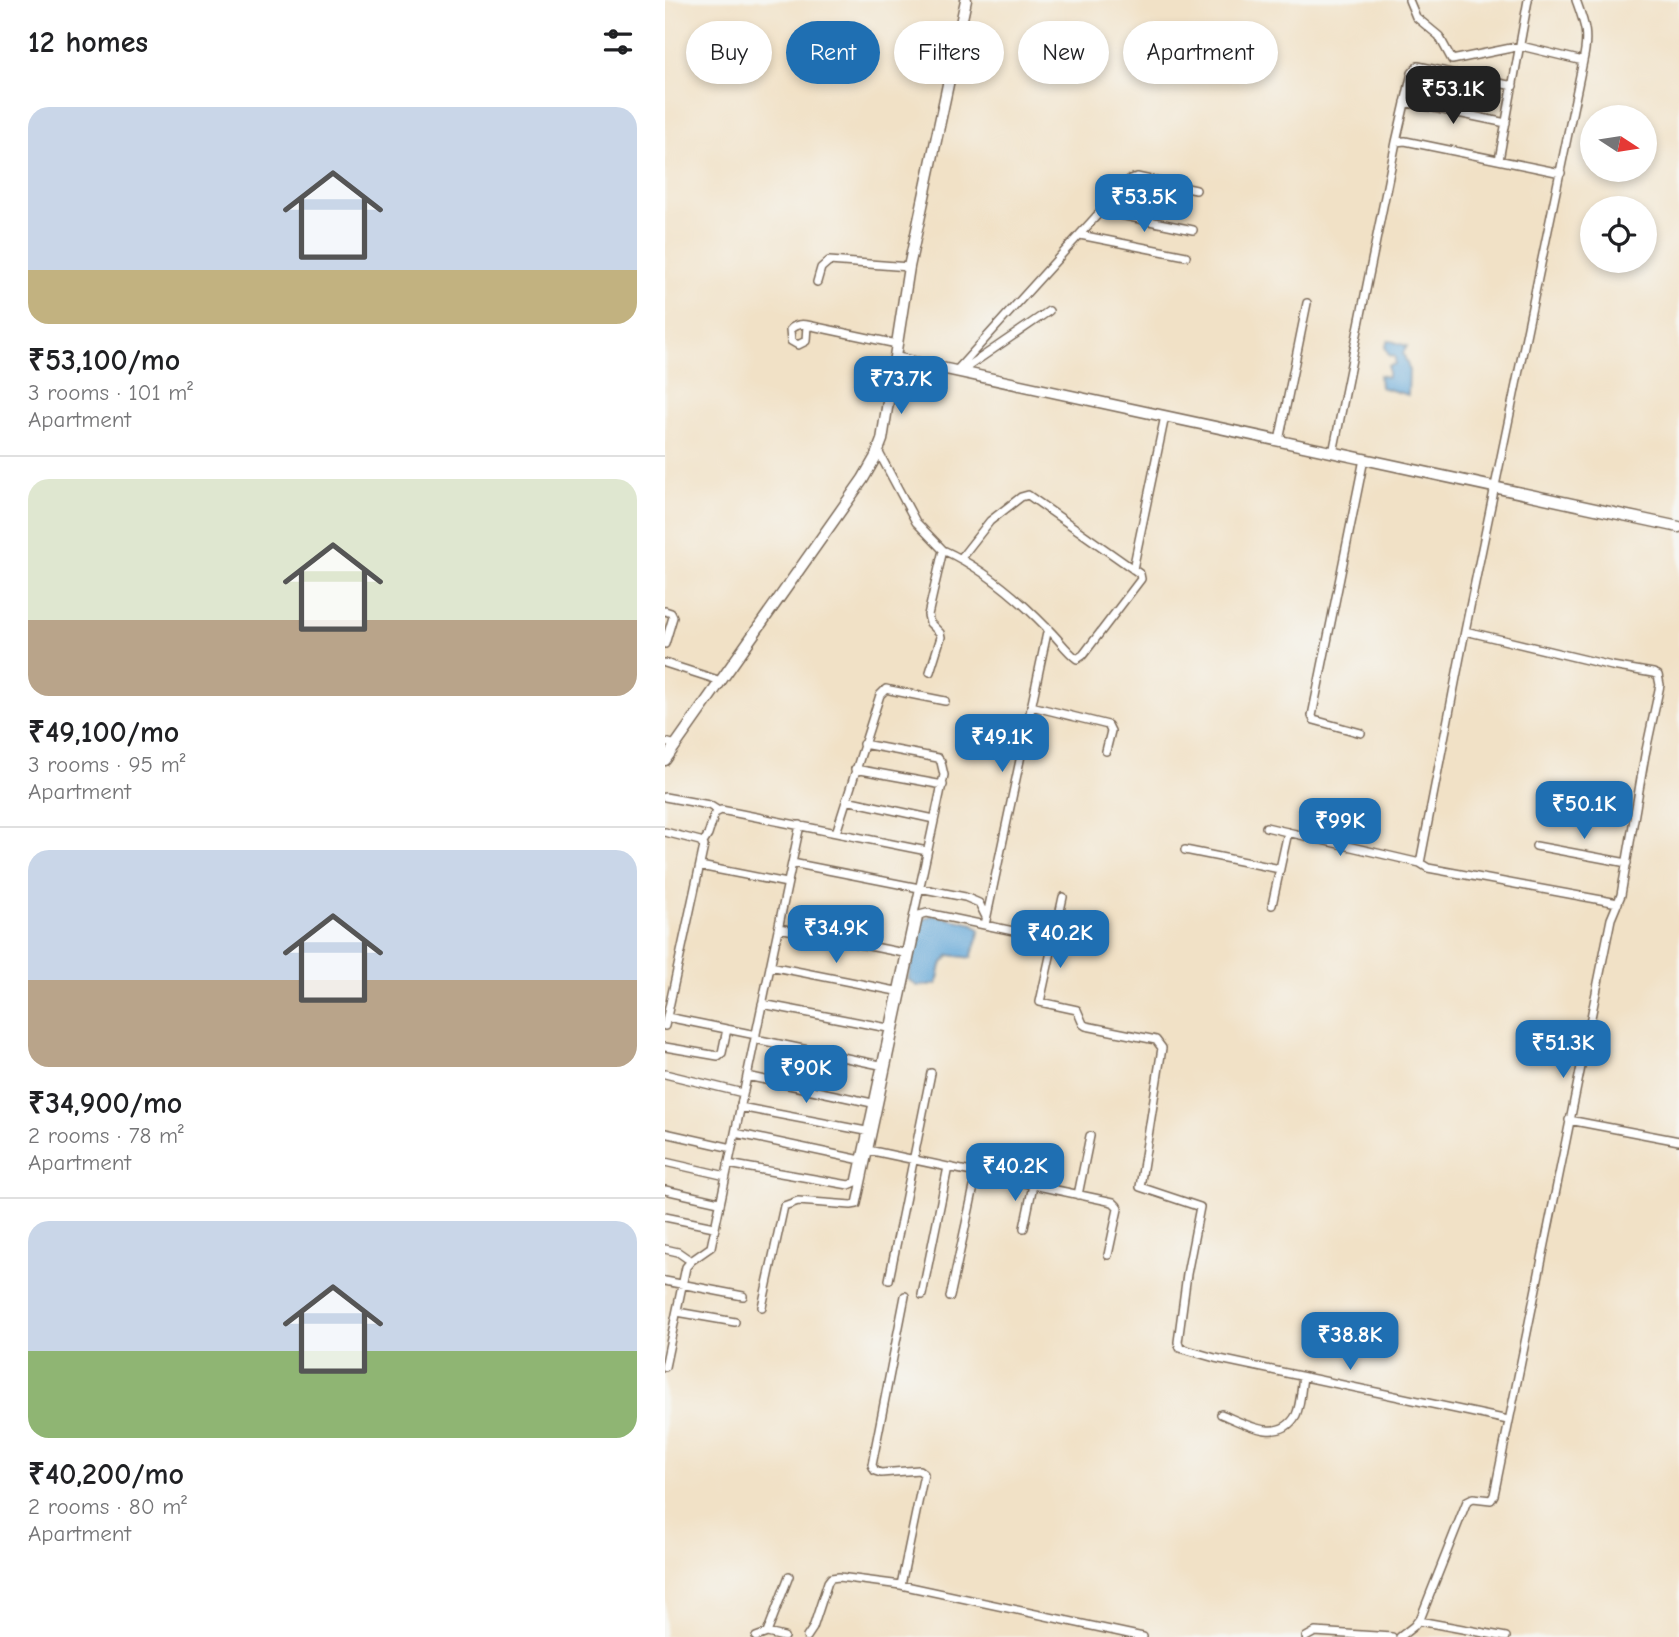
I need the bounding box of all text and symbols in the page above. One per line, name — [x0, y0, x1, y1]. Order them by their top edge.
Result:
chip: Buy — [686, 21, 772, 84]
chip: Rent — [786, 21, 880, 84]
chip: Filters — [894, 21, 1004, 84]
chip: New — [1018, 21, 1109, 84]
chip: Apartment — [1123, 21, 1278, 84]
icon: filters — [599, 23, 637, 61]
text: 12 homes — [28, 25, 148, 60]
pin: ₹53.1K — [1396, 66, 1510, 126]
text: ₹53.1K — [1422, 75, 1484, 102]
north arrow — [1580, 105, 1657, 182]
map controls — [1580, 105, 1657, 273]
icon: home — [270, 152, 396, 278]
pin: ₹53.5K — [1087, 174, 1201, 234]
text: ₹53.5K — [1111, 183, 1177, 210]
button: locate — [1580, 196, 1657, 273]
text: ₹53,100/mo — [28, 343, 180, 378]
pin: ₹73.7K — [844, 356, 958, 416]
text: ₹73.7K — [870, 365, 932, 392]
text: 3 rooms · 101 m² — [28, 379, 193, 406]
text: Apartment — [28, 406, 131, 433]
icon: home — [270, 524, 396, 650]
pin: ₹49.1K — [945, 714, 1059, 774]
text: ₹49,100/mo — [28, 715, 179, 750]
text: ₹49.1K — [971, 723, 1033, 750]
text: 3 rooms · 95 m² — [28, 751, 186, 778]
text: Apartment — [28, 778, 131, 805]
pin: ₹50.1K — [1527, 782, 1641, 841]
text: ₹50.1K — [1552, 790, 1616, 817]
pin: ₹99K — [1299, 798, 1381, 858]
text: ₹99K — [1315, 807, 1365, 834]
icon: home — [270, 895, 396, 1021]
pin: ₹34.9K — [779, 906, 893, 965]
pin: ₹40.2K — [1003, 911, 1117, 970]
text: ₹34.9K — [804, 914, 868, 941]
text: ₹40.2K — [1027, 919, 1093, 946]
pin: ₹51.3K — [1506, 1020, 1620, 1080]
text: ₹51.3K — [1532, 1029, 1594, 1056]
pin: ₹90K — [765, 1046, 847, 1105]
text: ₹90K — [780, 1054, 832, 1081]
text: ₹34,900/mo — [28, 1086, 182, 1121]
text: 2 rooms · 78 m² — [28, 1122, 184, 1149]
pin: ₹40.2K — [958, 1144, 1072, 1203]
text: Apartment — [28, 1149, 131, 1176]
text: ₹40.2K — [982, 1152, 1048, 1179]
icon: home — [270, 1266, 396, 1392]
pin: ₹38.8K — [1293, 1312, 1407, 1372]
text: ₹38.8K — [1317, 1321, 1383, 1348]
text: ₹40,200/mo — [28, 1457, 184, 1492]
text: 2 rooms · 80 m² — [28, 1493, 187, 1520]
text: Apartment — [28, 1520, 131, 1547]

